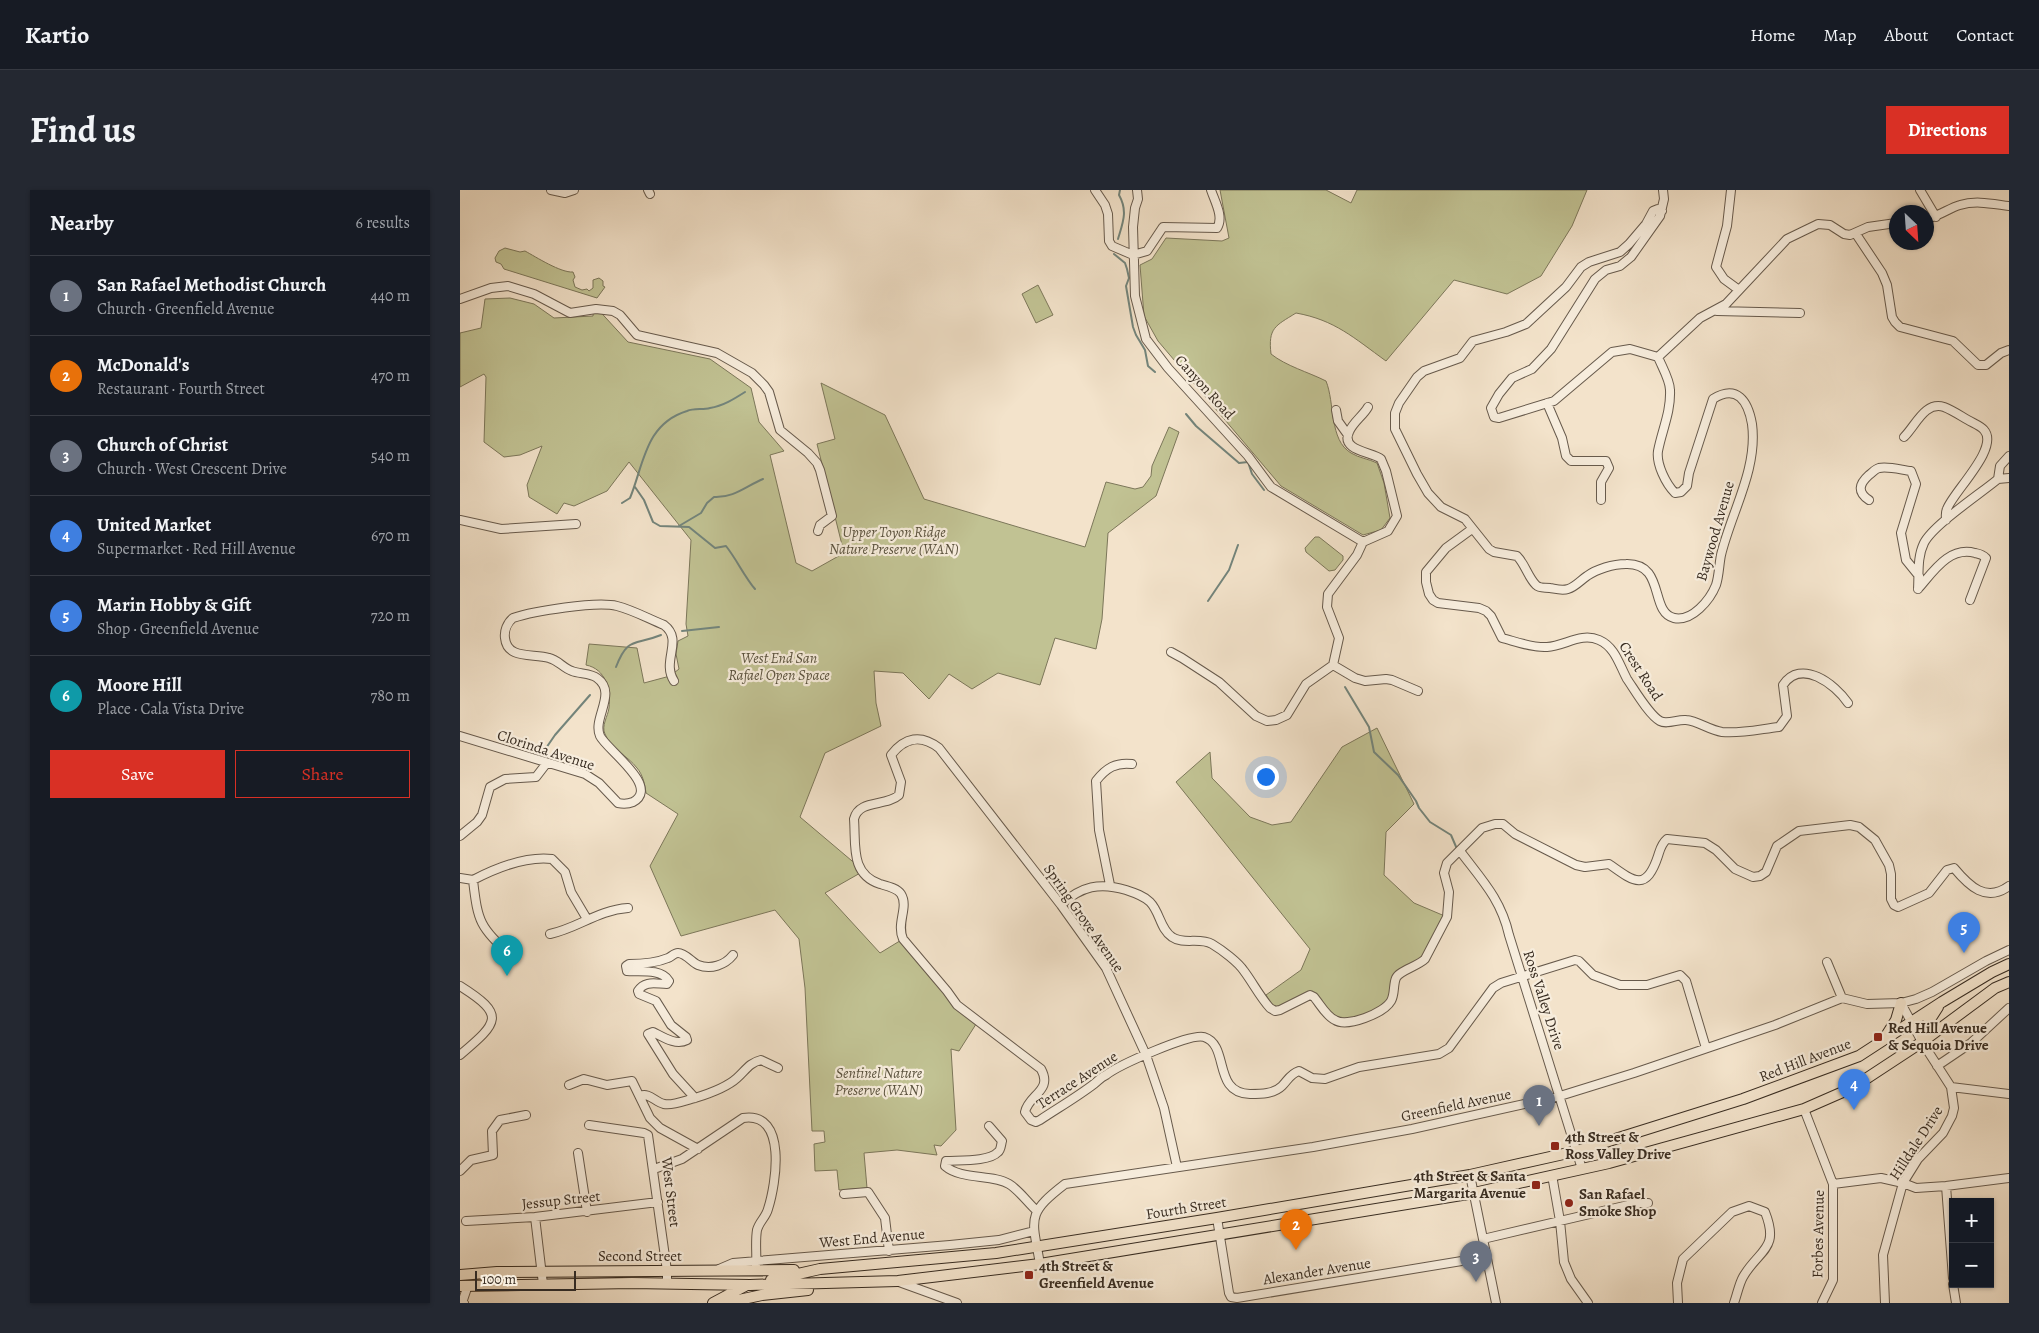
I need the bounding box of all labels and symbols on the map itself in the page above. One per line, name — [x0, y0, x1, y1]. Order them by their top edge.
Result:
north arrow — [1889, 205, 1934, 250]
street label: Canyon Road — [1171, 350, 1240, 424]
street label: Baywood Avenue — [1691, 478, 1739, 583]
park label: Upper Toyon Ridge Nature Preserve (WAN) — [829, 522, 959, 559]
street label: Crest Road — [1614, 638, 1668, 705]
park label: West End San Rafael Open Space — [728, 648, 830, 685]
street label: Clorinda Avenue — [495, 725, 598, 775]
your location — [1253, 764, 1279, 790]
street label: Spring Grove Avenue — [1039, 860, 1129, 976]
pin: 5 — [1948, 912, 1980, 953]
pin: 6 — [491, 935, 523, 976]
street label: Ross Valley Drive — [1518, 948, 1570, 1053]
place label: Red Hill Avenue & Sequoia Drive — [1888, 1018, 1989, 1055]
marker: Red Hill Avenue & Sequoia Drive — [1872, 1031, 1884, 1043]
street label: Red Hill Avenue — [1756, 1033, 1854, 1087]
street label: Terrace Avenue — [1033, 1046, 1122, 1114]
park label: Sentinel Nature Preserve (WAN) — [835, 1063, 923, 1100]
pin: 4 — [1838, 1069, 1870, 1110]
street label: Greenfield Avenue — [1399, 1084, 1513, 1126]
pin: 1 — [1523, 1085, 1555, 1126]
street label: Hilldale Drive — [1885, 1102, 1948, 1184]
place label: 4th Street & Ross Valley Drive — [1565, 1127, 1671, 1164]
marker: 4th Street & Ross Valley Drive — [1549, 1140, 1561, 1152]
street label: West Street — [657, 1155, 685, 1228]
place label: 4th Street & Santa Margarita Avenue — [1414, 1166, 1527, 1203]
marker: 4th Street & Santa Margarita Avenue — [1530, 1179, 1542, 1191]
place label: San Rafael Smoke Shop — [1579, 1184, 1656, 1221]
street label: Jessup Street — [521, 1186, 601, 1214]
street label: Forbes Avenue — [1807, 1189, 1829, 1278]
street label: Fourth Street — [1144, 1192, 1228, 1224]
marker: San Rafael Smoke Shop — [1563, 1197, 1575, 1209]
pin: 2 — [1280, 1209, 1312, 1250]
street label: West End Avenue — [817, 1223, 926, 1253]
pin: 3 — [1460, 1241, 1492, 1282]
street label: Second Street — [598, 1246, 682, 1266]
street label: Alexander Avenue — [1261, 1253, 1373, 1290]
place label: 4th Street & Greenfield Avenue — [1039, 1256, 1154, 1293]
scale bar — [475, 1268, 576, 1291]
marker: 4th Street & Greenfield Avenue — [1023, 1269, 1035, 1281]

